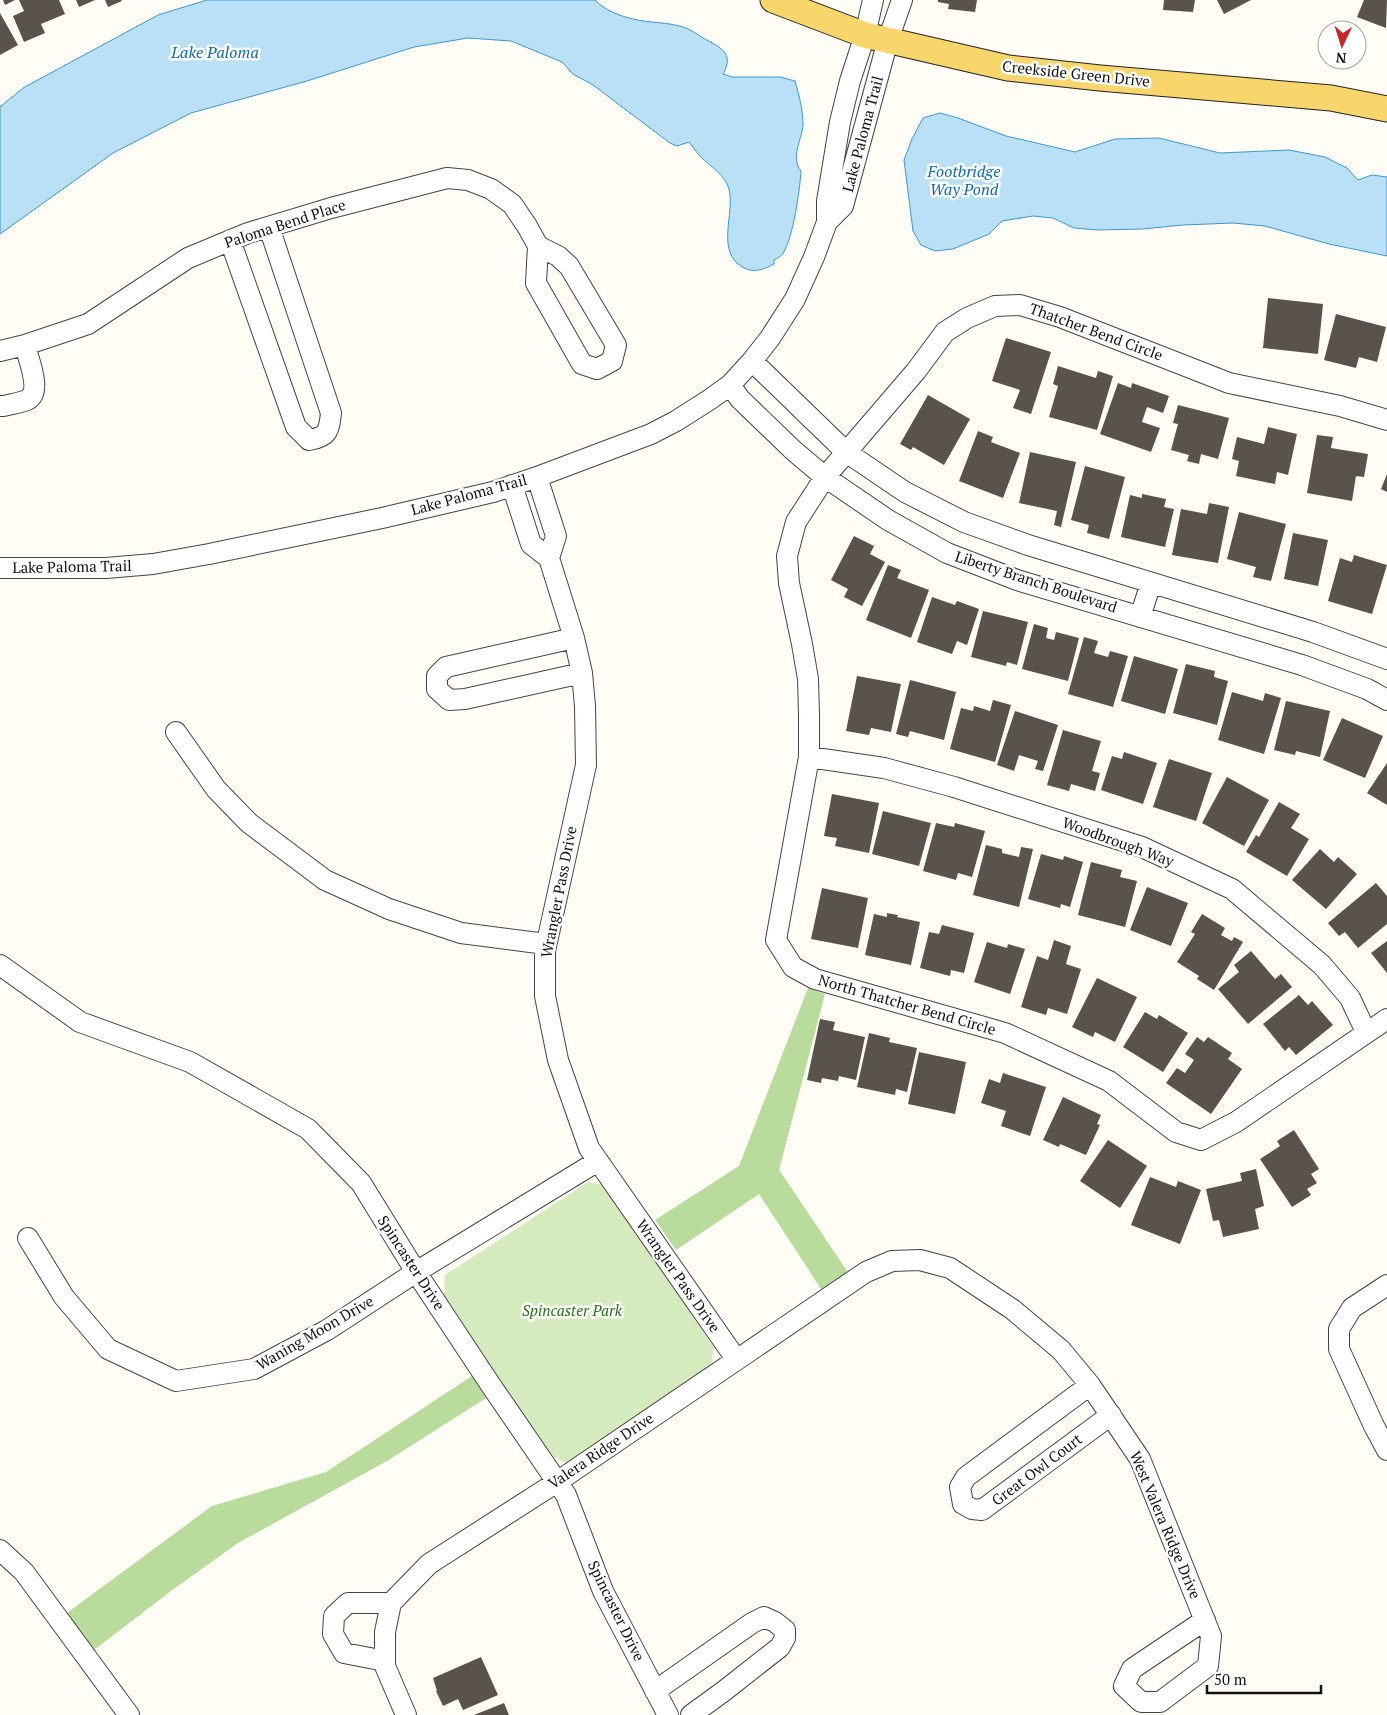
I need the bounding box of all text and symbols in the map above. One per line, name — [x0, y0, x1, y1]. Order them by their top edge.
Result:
north arrow — [1317, 20, 1367, 70]
water label: Lake Paloma — [170, 41, 259, 63]
text: N — [1335, 49, 1347, 68]
street label: Creekside Green Drive — [1001, 55, 1151, 91]
street label: Lake Paloma Trail — [837, 74, 887, 194]
water label: Footbridge Way Pond — [927, 160, 1000, 200]
street label: Paloma Bend Place — [221, 194, 348, 252]
street label: Thatcher Bend Circle — [1027, 298, 1166, 365]
street label: Lake Paloma Trail — [409, 469, 529, 519]
street label: Liberty Branch Boulevard — [953, 545, 1120, 617]
street label: Lake Paloma Trail — [12, 555, 132, 577]
street label: Woodbrough Way — [1060, 812, 1177, 871]
street label: Wrangler Pass Drive — [535, 824, 581, 959]
street label: North Thatcher Bend Circle — [816, 969, 998, 1039]
street label: Spincaster Drive — [374, 1211, 450, 1314]
street label: Wrangler Pass Drive — [632, 1215, 725, 1336]
street label: Waning Moon Drive — [252, 1290, 377, 1374]
park label: Spincaster Park — [522, 1300, 623, 1320]
street label: Valera Ridge Drive — [544, 1408, 657, 1493]
street label: Great Owl Court — [987, 1428, 1086, 1510]
street label: West Valera Ridge Drive — [1126, 1448, 1206, 1602]
street label: Spincaster Drive — [584, 1557, 650, 1664]
scale bar — [1207, 1662, 1321, 1694]
text: 50 m — [1214, 1669, 1247, 1689]

